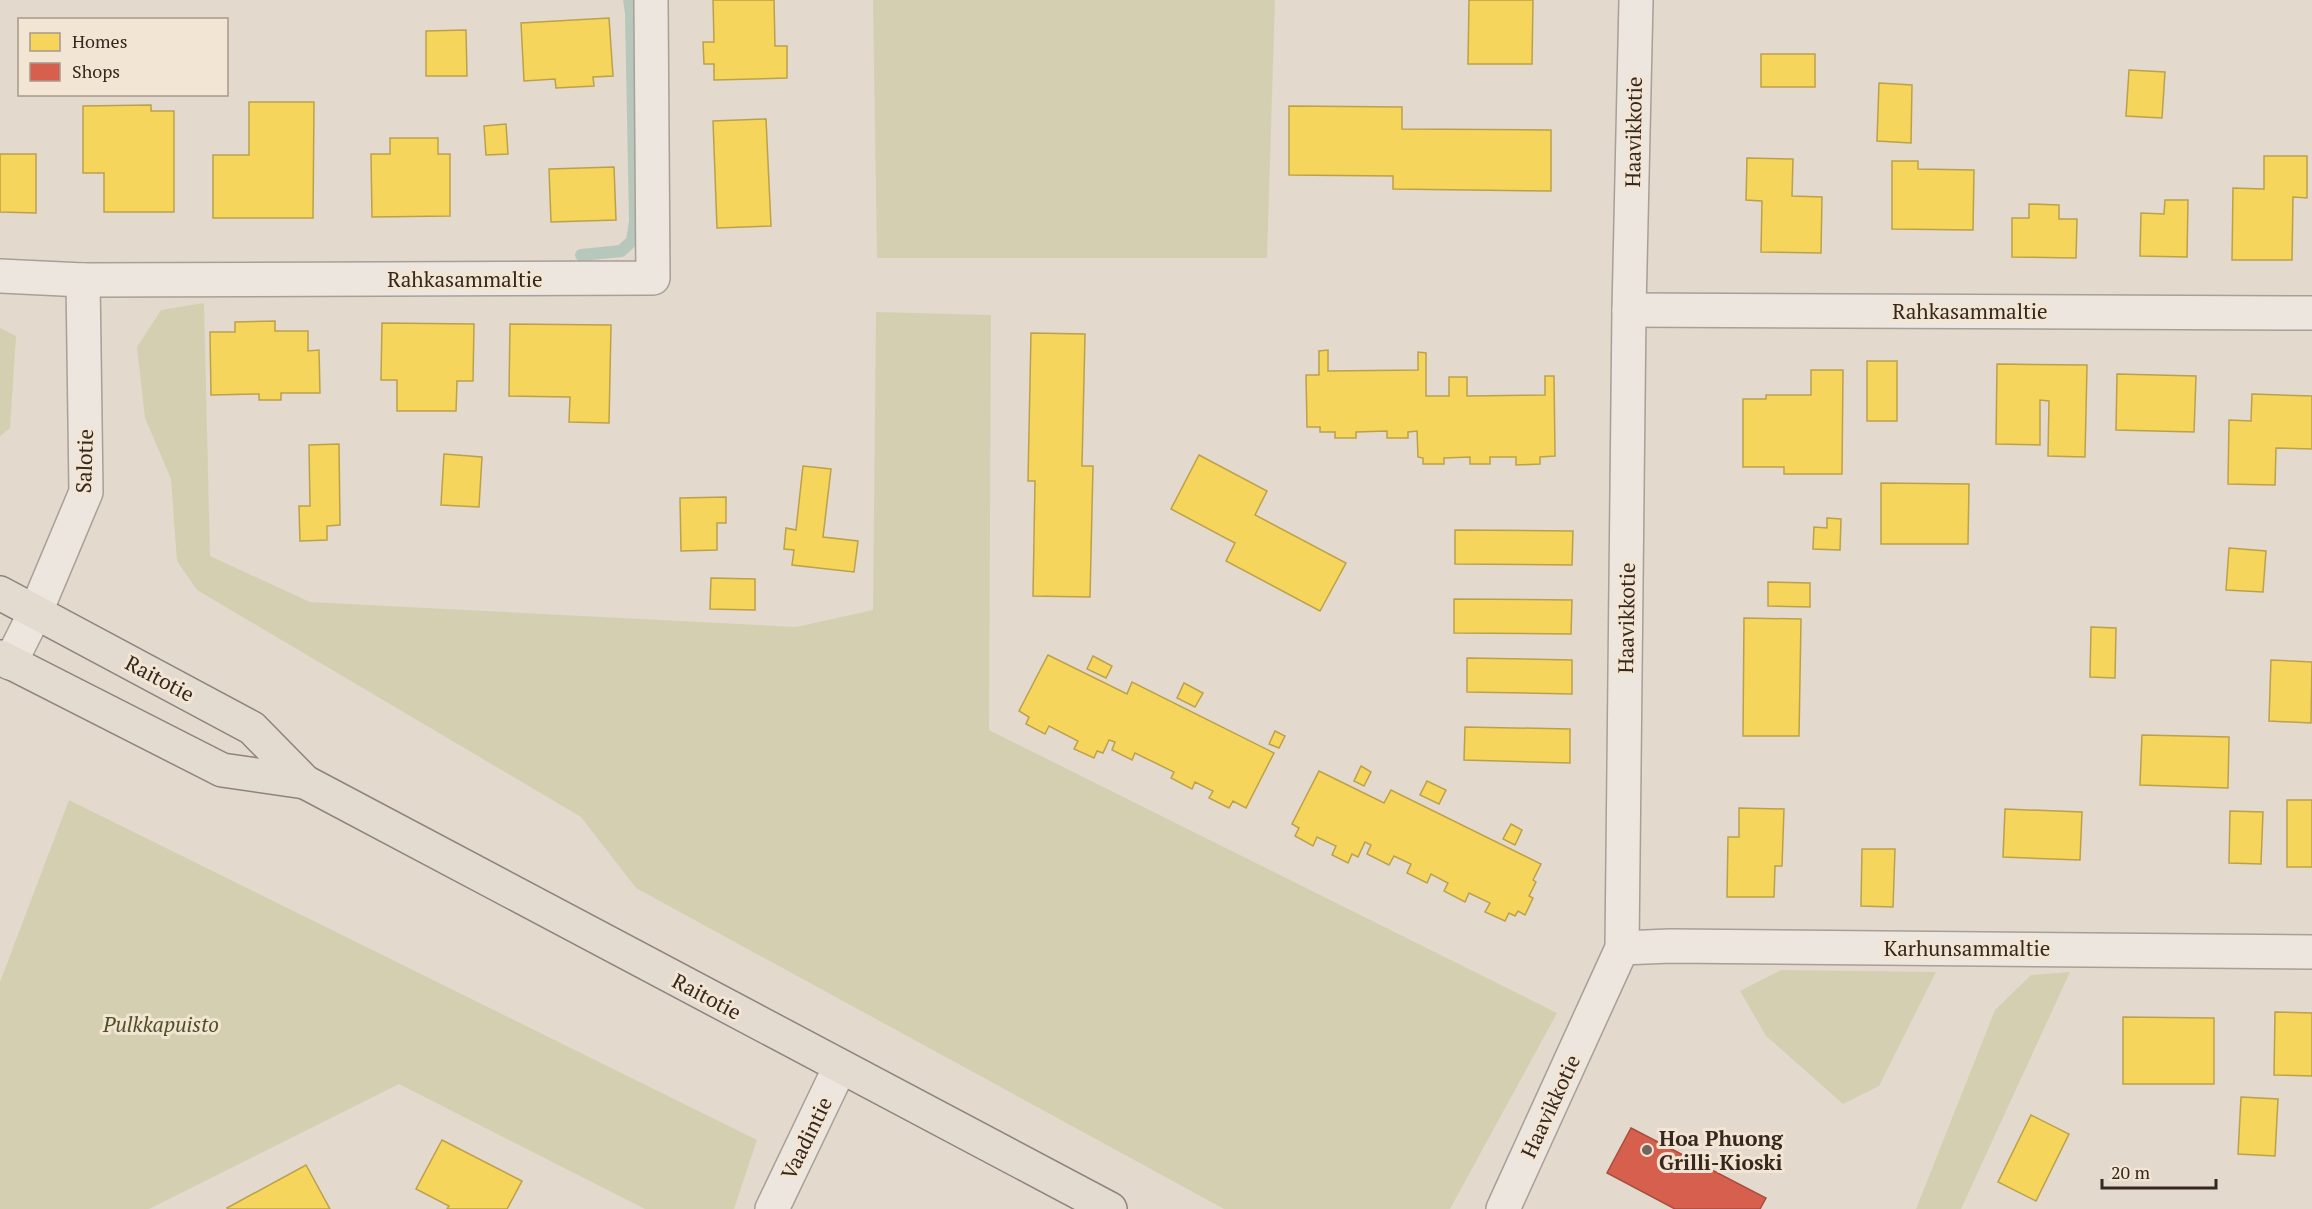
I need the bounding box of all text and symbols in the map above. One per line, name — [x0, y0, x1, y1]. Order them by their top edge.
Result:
legend — [18, 18, 228, 96]
text: Homes — [72, 29, 127, 53]
text: Shops — [72, 59, 120, 83]
street label: Haavikkotie — [1618, 76, 1648, 188]
street label: Rahkasammaltie — [387, 265, 543, 293]
street label: Rahkasammaltie — [1892, 297, 2048, 325]
street label: Salotie — [69, 428, 99, 494]
street label: Haavikkotie — [1611, 562, 1641, 674]
street label: Raitotie — [121, 648, 199, 708]
street label: Karhunsammaltie — [1884, 934, 2050, 962]
street label: Raitotie — [668, 966, 746, 1026]
park label: Pulkkapuisto — [102, 1010, 219, 1038]
street label: Haavikkotie — [1514, 1050, 1586, 1162]
street label: Vaadintie — [774, 1092, 838, 1184]
place label: Hoa Phuong Grilli-Kioski — [1659, 1124, 1784, 1176]
marker: Hoa Phuong Grilli-Kioski — [1640, 1143, 1654, 1157]
scale bar — [2102, 1152, 2216, 1190]
text: 20 m — [2111, 1160, 2151, 1184]

